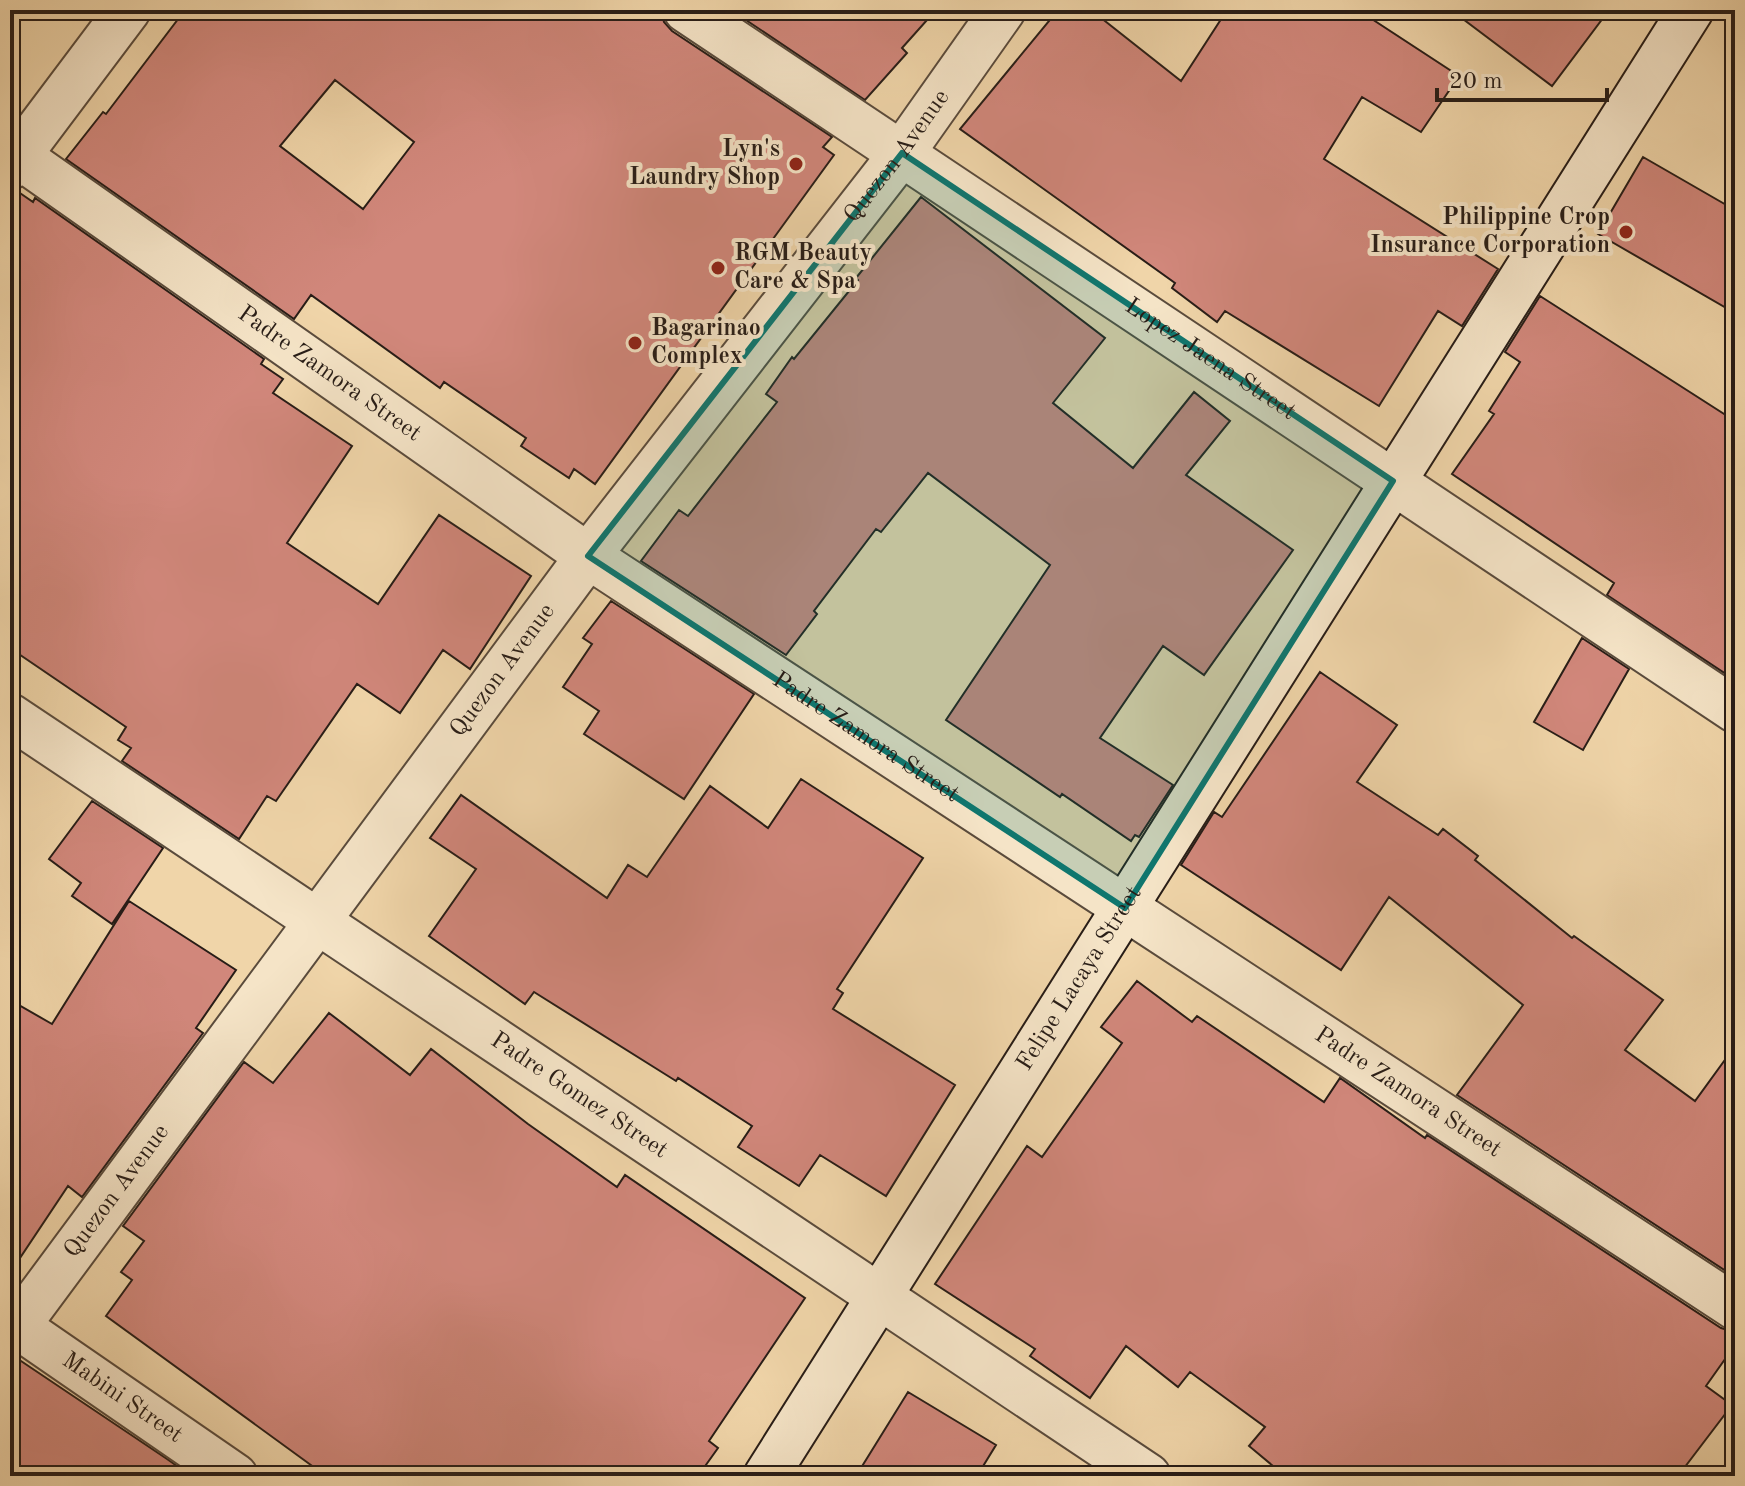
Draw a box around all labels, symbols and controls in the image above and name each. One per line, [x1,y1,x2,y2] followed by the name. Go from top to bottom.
[1437,52,1607,102] scale bar
[1449,70,1503,94] text: 20 m
[840,86,954,228] street label: Quezon Avenue
[629,138,780,190] place label: Lyn's Laundry Shop
[787,155,805,173] marker: Lyn's Laundry Shop
[1370,206,1610,258] place label: Philippine Crop Insurance Corporation
[1617,223,1635,241] marker: Philippine Crop Insurance Corporation
[734,242,872,294] place label: RGM Beauty Care & Spa
[709,259,727,277] marker: RGM Beauty Care & Spa
[1120,294,1300,425] street label: Lopez Jaena Street
[233,302,425,447] street label: Padre Zamora Street
[651,317,761,369] place label: Bagarinao Complex
[626,334,644,352] marker: Bagarinao Complex
[446,600,560,742] street label: Quezon Avenue
[768,668,963,807] street label: Padre Zamora Street
[1013,882,1147,1075] street label: Felipe Lacaya Street
[1310,1023,1505,1162] street label: Padre Zamora Street
[486,1028,672,1163] street label: Padre Gomez Street
[60,1120,174,1262] street label: Quezon Avenue
[57,1348,187,1448] street label: Mabini Street

